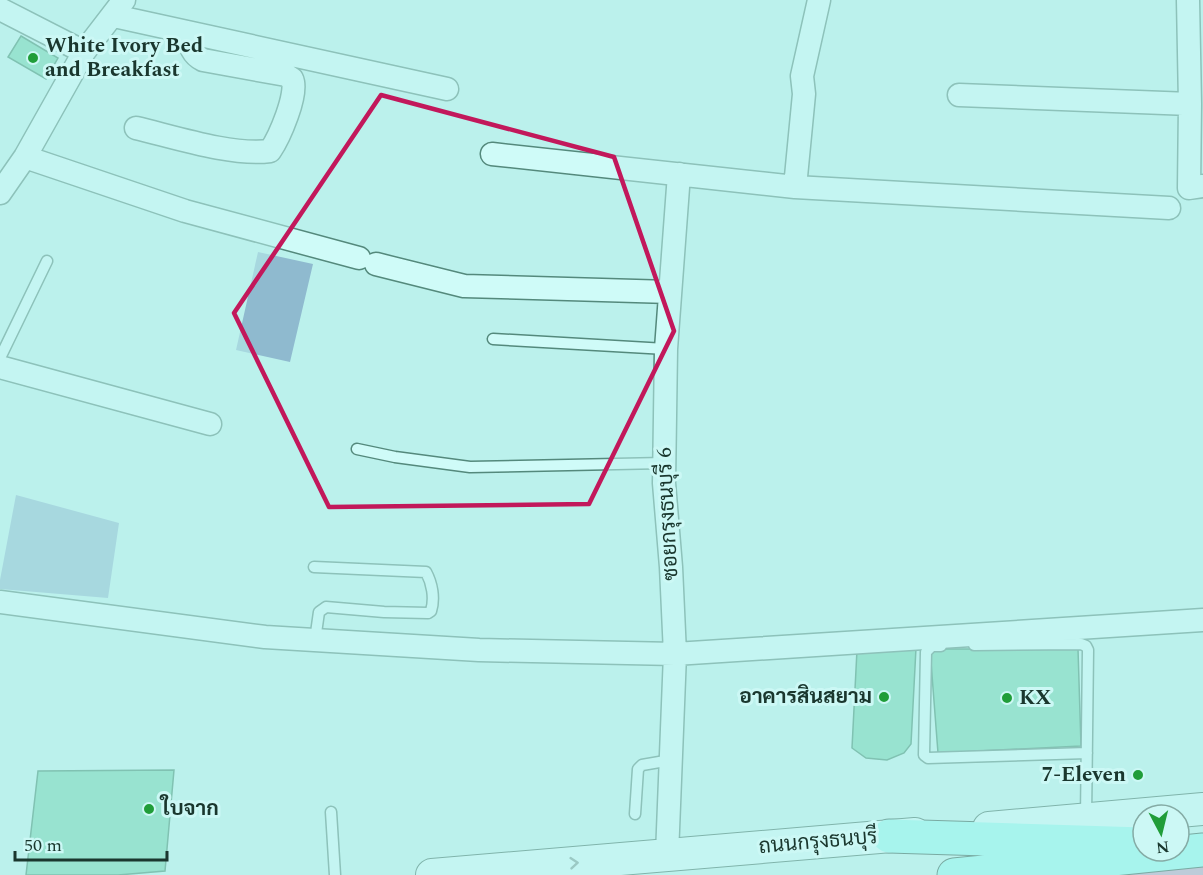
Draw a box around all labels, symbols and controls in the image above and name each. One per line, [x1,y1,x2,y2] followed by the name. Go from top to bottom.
[45,30,203,86] place label: White Ivory Bed and Breakfast
[26,51,40,65] marker: White Ivory Bed and Breakfast
[649,447,687,581] street label: ซอยกรุงธนบุรี 6
[739,681,872,713] place label: อาคารสินสยาม
[1019,682,1051,714] place label: KX
[877,690,891,704] marker: อาคารสินสยาม
[1000,691,1014,705] marker: KX
[1041,759,1126,791] place label: 7-Eleven
[1131,768,1145,782] marker: 7-Eleven
[159,793,219,825] place label: ใบจาก
[142,802,156,816] marker: ใบจาก
[1131,803,1191,863] north arrow
[757,821,879,863] street label: ถนนกรุงธนบุรี
[15,824,166,862] scale bar
[24,832,62,859] text: 50 m
[1155,834,1171,860] text: N
[570,857,579,870] one-way arrow

